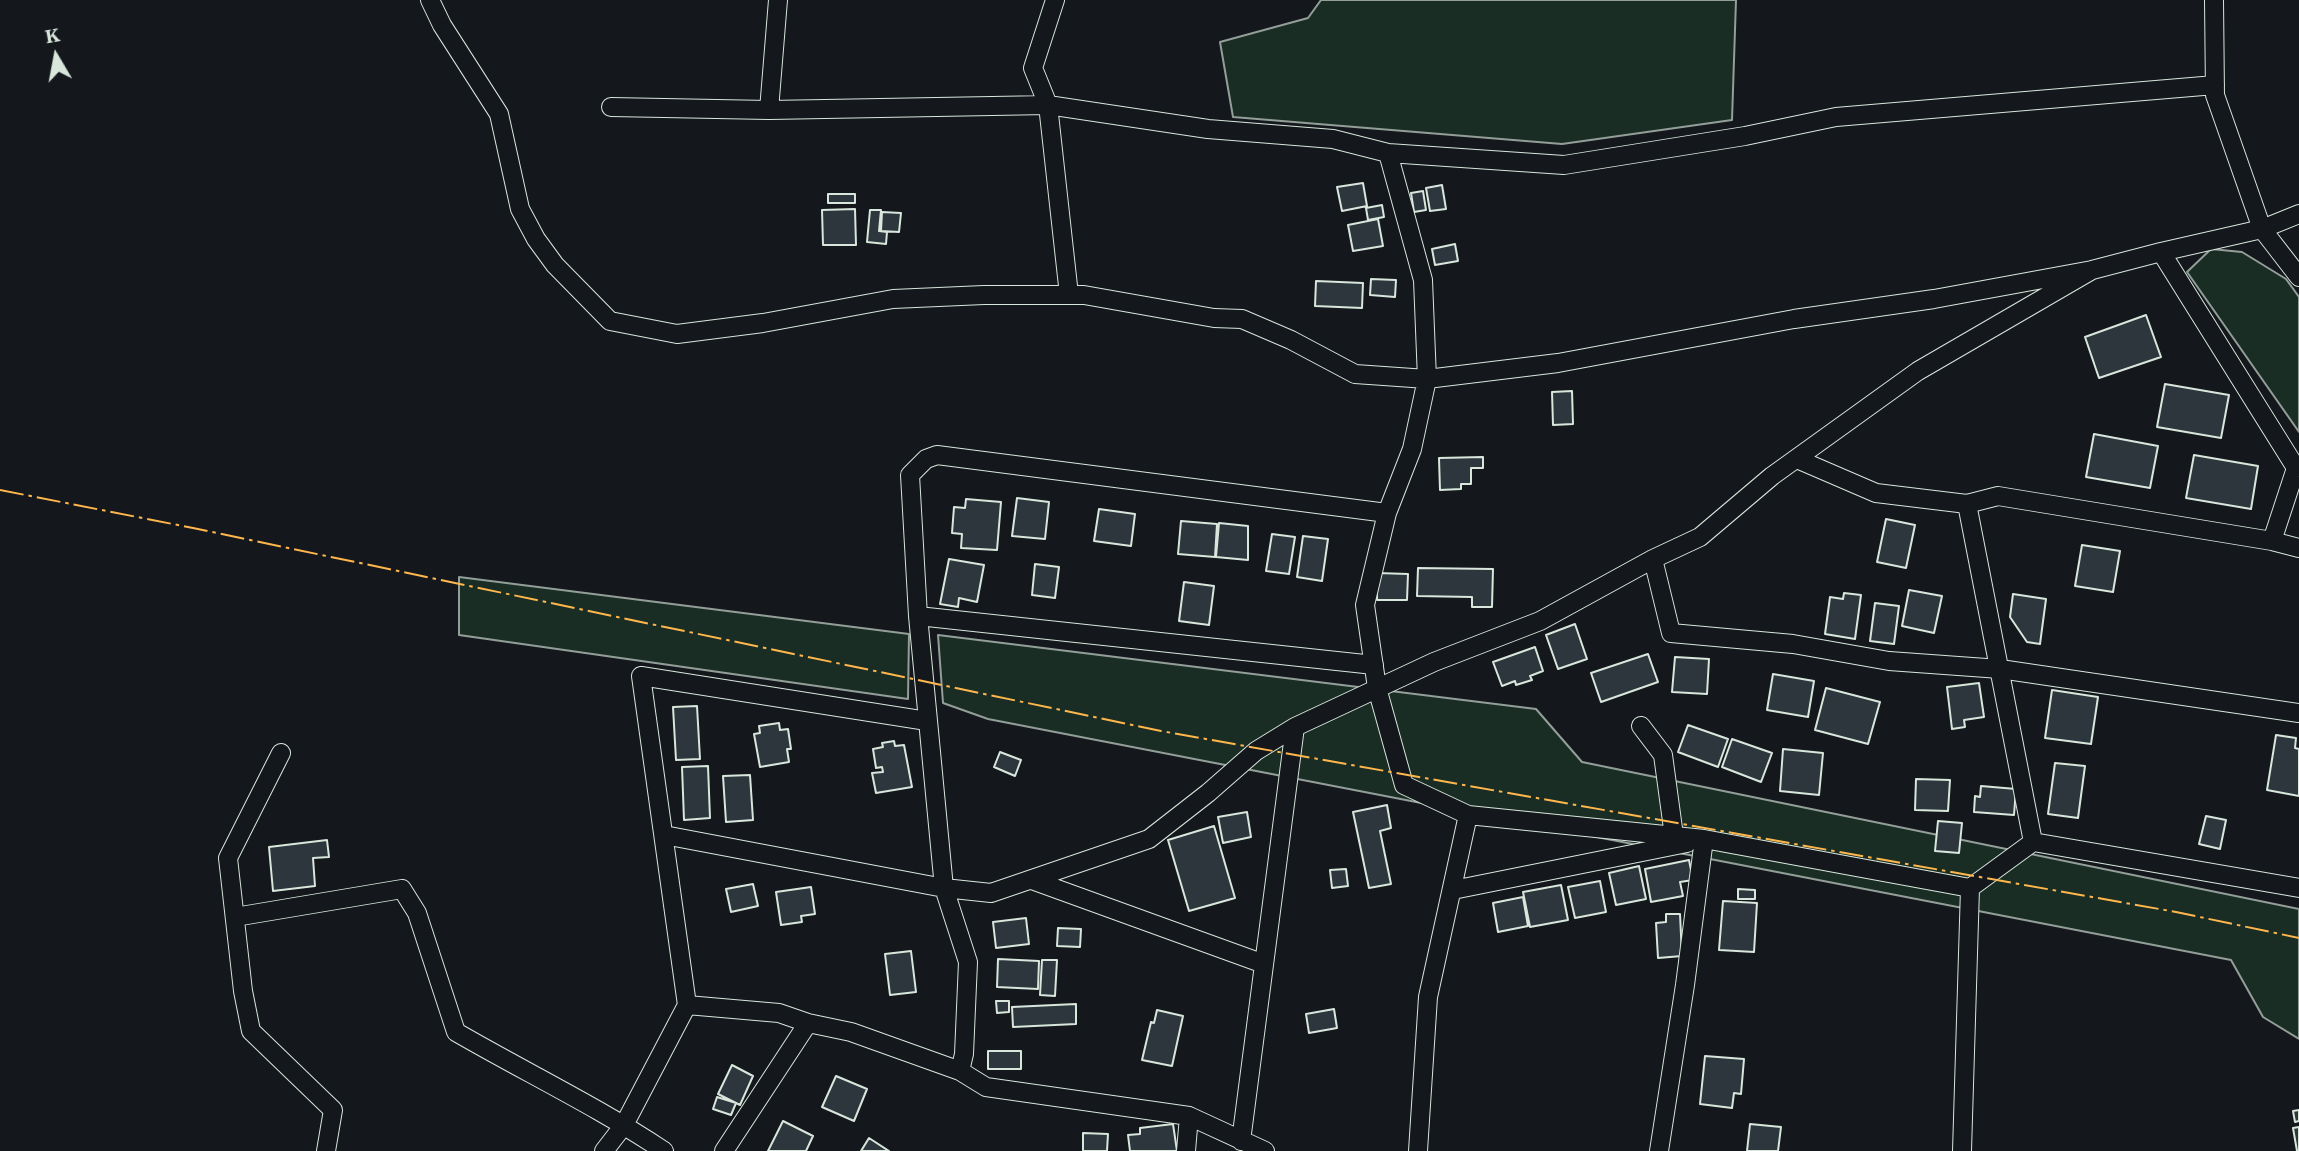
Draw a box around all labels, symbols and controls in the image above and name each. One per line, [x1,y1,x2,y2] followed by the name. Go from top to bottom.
[21,21,91,91] north arrow
[43,22,62,48] text: K

